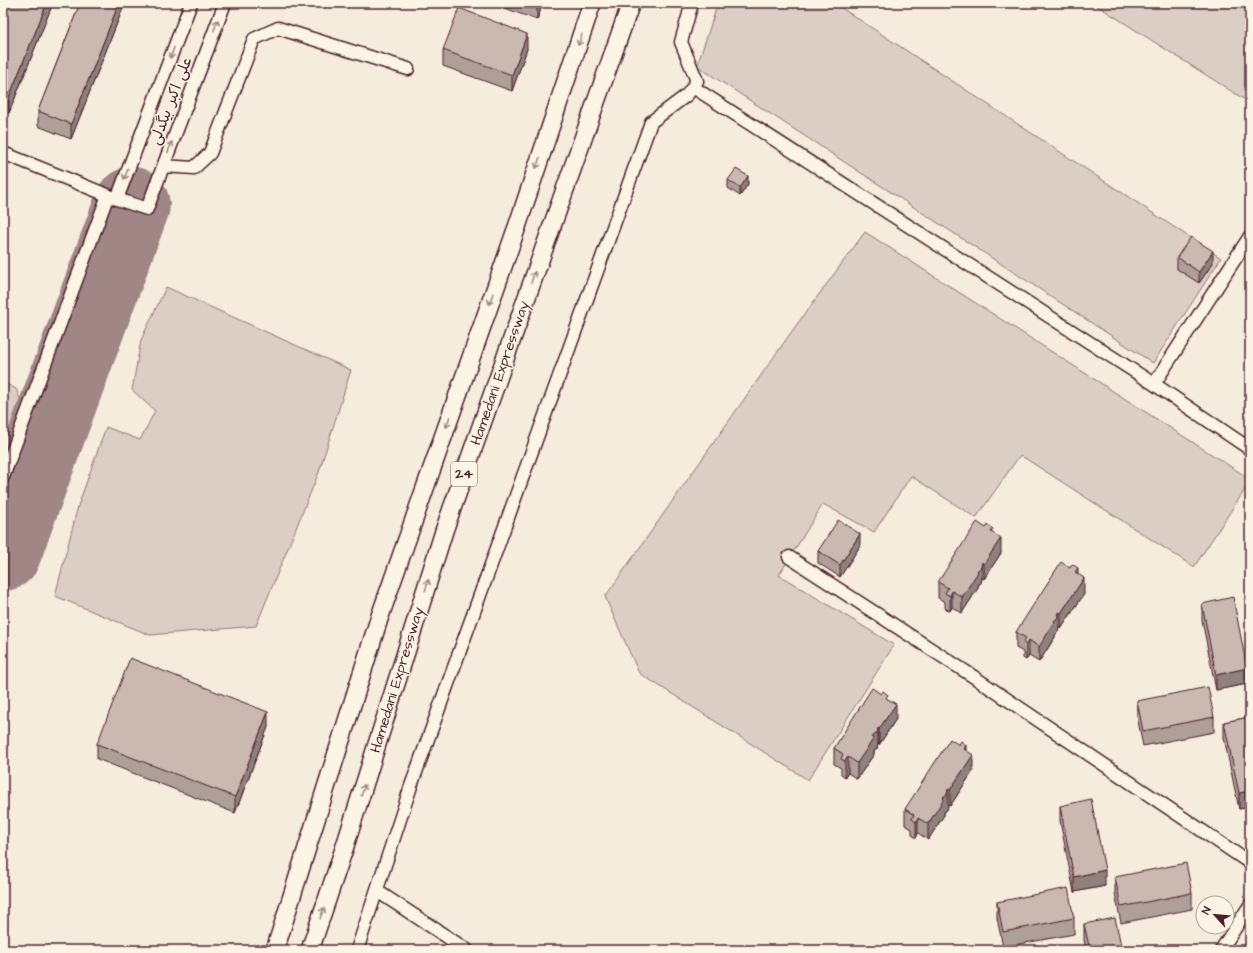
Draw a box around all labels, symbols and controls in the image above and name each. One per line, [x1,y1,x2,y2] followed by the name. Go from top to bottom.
[213,19,221,31] one-way arrow
[576,33,583,46] one-way arrow
[167,46,175,58] one-way arrow
[145,54,197,148] street label: علی اکبر بیگدلی
[167,141,175,153] one-way arrow
[534,157,542,169] one-way arrow
[122,168,130,180] one-way arrow
[530,272,538,284] one-way arrow
[487,293,495,305] one-way arrow
[465,298,536,448] street label: Hamedani Expressway
[444,416,452,428] one-way arrow
[451,462,477,486] road number: 24
[424,579,431,592] one-way arrow
[365,605,430,756] street label: Hamedani Expressway
[360,783,367,796] one-way arrow
[1195,895,1235,935] north arrow
[1198,904,1215,917] text: N
[319,907,326,920] one-way arrow

